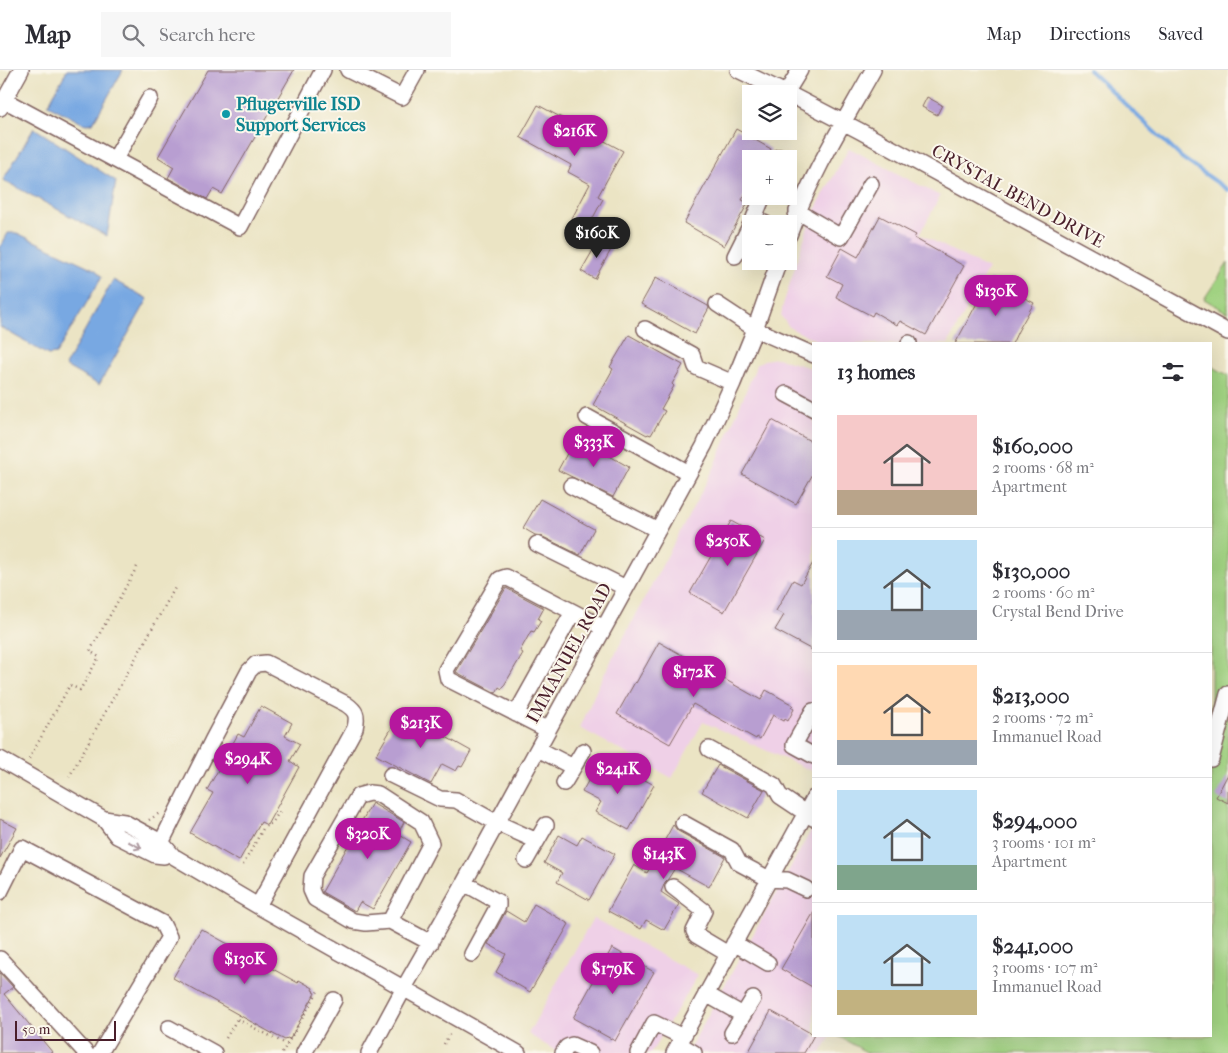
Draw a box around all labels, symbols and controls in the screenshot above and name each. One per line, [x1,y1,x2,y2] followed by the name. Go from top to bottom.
[101,12,451,57] search box
[25,21,71,49] text: Map
[119,21,147,49] icon: search
[159,24,255,46] text: Search here
[987,24,1021,45] text: Map
[1049,24,1130,45] text: Directions
[1158,24,1203,45] text: Saved
[742,85,797,270] map controls
[742,85,797,140] button: layers
[236,94,366,136] place label: Pflugerville ISD Support Services
[220,108,232,120] marker: Pflugerville ISD Support Services
[540,114,610,157] pin: $216K
[554,121,596,140] text: $216K
[928,140,1108,253] street label: CRYSTAL BEND DRIVE
[742,150,797,205] button: +
[742,215,797,270] button: −
[562,216,632,259] pin: $160K
[575,223,619,242] text: $160K
[961,274,1031,317] pin: $130K
[975,281,1017,300] text: $130K
[1159,358,1187,386] icon: filters
[837,360,915,384] text: 13 homes
[559,426,629,468] pin: $333K
[574,432,614,451] text: $333K
[992,434,1073,458] text: $160,000
[877,435,937,495] icon: home
[992,458,1094,477] text: 2 rooms · 68 m²
[992,477,1067,496] text: Apartment
[693,524,763,567] pin: $250K
[706,531,750,550] text: $250K
[992,559,1070,583] text: $130,000
[877,560,937,620] icon: home
[522,580,617,727] street label: IMMANUEL ROAD
[992,583,1095,602] text: 2 rooms · 60 m²
[992,602,1124,621] text: Crystal Bend Drive
[659,656,729,698] pin: $172K
[673,662,715,681] text: $172K
[992,684,1070,708] text: $213,000
[877,685,937,745] icon: home
[386,706,456,749] pin: $213K
[992,708,1093,727] text: 2 rooms · 72 m²
[401,713,441,732] text: $213K
[992,727,1102,746] text: Immanuel Road
[213,742,283,785] pin: $294K
[225,749,271,768] text: $294K
[583,752,653,795] pin: $241K
[596,759,640,778] text: $241K
[992,809,1077,833] text: $294,000
[877,810,937,870] icon: home
[333,818,403,860] pin: $320K
[346,824,390,843] text: $320K
[992,833,1095,852] text: 3 rooms · 101 m²
[629,838,699,880] pin: $143K
[127,840,142,850] one-way arrow
[643,844,685,863] text: $143K
[992,852,1067,871] text: Apartment
[992,934,1073,958] text: $241,000
[877,935,937,995] icon: home
[210,942,280,985] pin: $130K
[224,949,266,968] text: $130K
[578,952,648,995] pin: $179K
[992,958,1098,977] text: 3 rooms · 107 m²
[592,959,634,978] text: $179K
[992,977,1102,996] text: Immanuel Road
[15,1018,116,1041] scale bar
[22,1021,50,1038] text: 50 m

